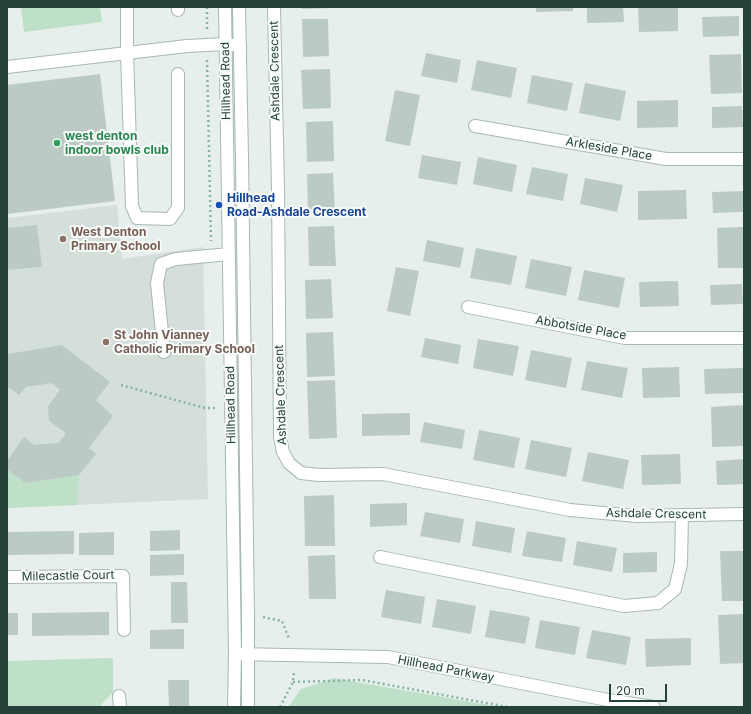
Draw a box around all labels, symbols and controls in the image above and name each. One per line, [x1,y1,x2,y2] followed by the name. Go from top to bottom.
[267,21,283,121] street label: Ashdale Crescent
[218,42,234,120] street label: Hillhead Road
[65,129,169,157] place label: west denton indoor bowls club
[565,134,653,164] street label: Arkleside Place
[52,138,62,148] marker: west denton indoor bowls club
[227,191,366,219] place label: Hillhead Road-Ashdale Crescent
[214,200,224,210] marker: Hillhead Road-Ashdale Crescent
[71,225,160,253] place label: West Denton Primary School
[58,234,68,244] marker: West Denton Primary School
[534,313,628,343] street label: Abbotside Place
[114,328,255,356] place label: St John Vianney Catholic Primary School
[101,337,111,347] marker: St John Vianney Catholic Primary School
[272,345,290,445] street label: Ashdale Crescent
[223,366,239,444] street label: Hillhead Road
[606,506,706,522] street label: Ashdale Crescent
[22,568,114,584] street label: Milecastle Court
[396,653,496,685] street label: Hillhead Parkway
[611,676,669,702] scale bar
[616,683,645,698] text: 20 m

